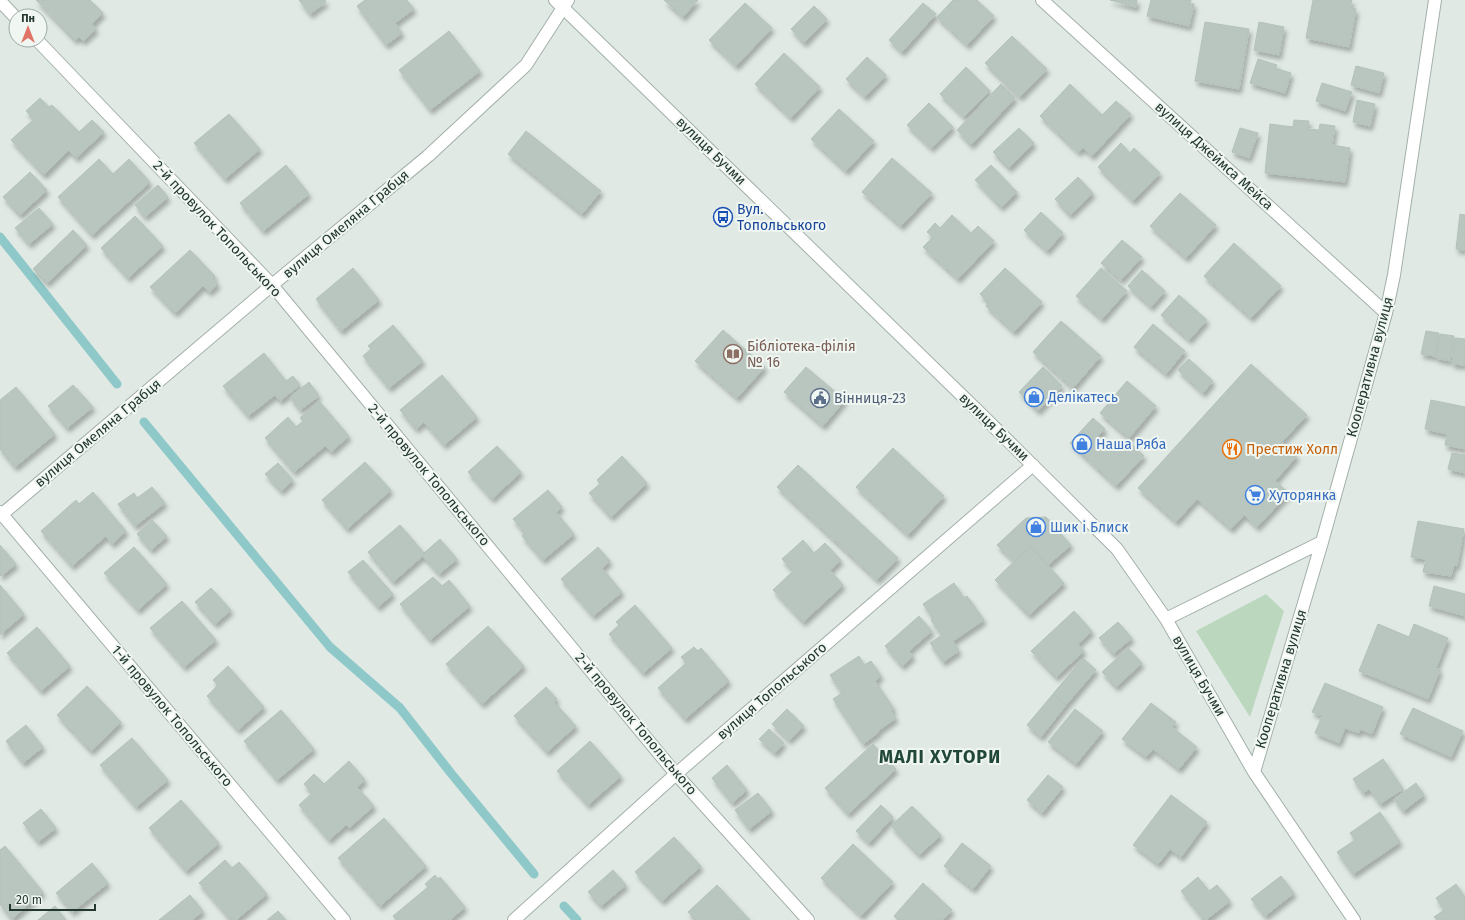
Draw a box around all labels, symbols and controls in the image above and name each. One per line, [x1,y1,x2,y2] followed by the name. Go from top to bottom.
[8,8,48,48] north arrow
[21,12,35,25] text: Пн
[1151,98,1277,214] street label: вулиця Джеймса Мейса
[672,113,750,189] street label: вулиця Бучми
[149,157,285,301] street label: 2-й провулок Топольського
[279,166,413,282] street label: вулиця Омеляна Грабця
[737,201,826,234] place label: Вул. Топольського
[712,206,734,228] bus stop icon: Вул. Топольського
[1343,295,1397,439] street label: Кооперативна вулиця
[747,338,856,371] place label: Бібліотека-філія № 16
[722,343,744,365] library icon: Бібліотека-філія № 16
[31,375,165,491] street label: вулиця Омеляна Грабця
[1023,386,1045,408] shop icon: Делікатесь
[809,387,831,409] public building icon: Вінниця-23
[955,389,1033,465] street label: вулиця Бучми
[1047,389,1118,406] place label: Делікатесь
[834,390,906,407] place label: Вінниця-23
[365,400,493,550] street label: 2-й провулок Топольського
[1071,433,1093,455] shop icon: Наша Ряба
[1096,436,1166,453] place label: Наша Ряба
[1221,438,1243,460] restaurant icon: Престиж Холл
[1246,441,1338,458] place label: Престиж Холл
[1244,484,1266,506] supermarket icon: Хуторянка
[1269,487,1336,504] place label: Хуторянка
[1025,516,1047,538] shop icon: Шик і Блиск
[1050,519,1129,536] place label: Шик і Блиск
[1252,607,1310,751] street label: Кооперативна вулиця
[1169,632,1229,720] street label: вулиця Бучми
[714,639,830,743] street label: вулиця Топольського
[108,642,236,790] street label: 1-й провулок Топольського
[572,649,700,799] street label: 2-й провулок Топольського
[879,746,1001,768] district label: МАЛІ ХУТОРИ
[10,886,95,912] scale bar
[16,893,42,907] text: 20 m

